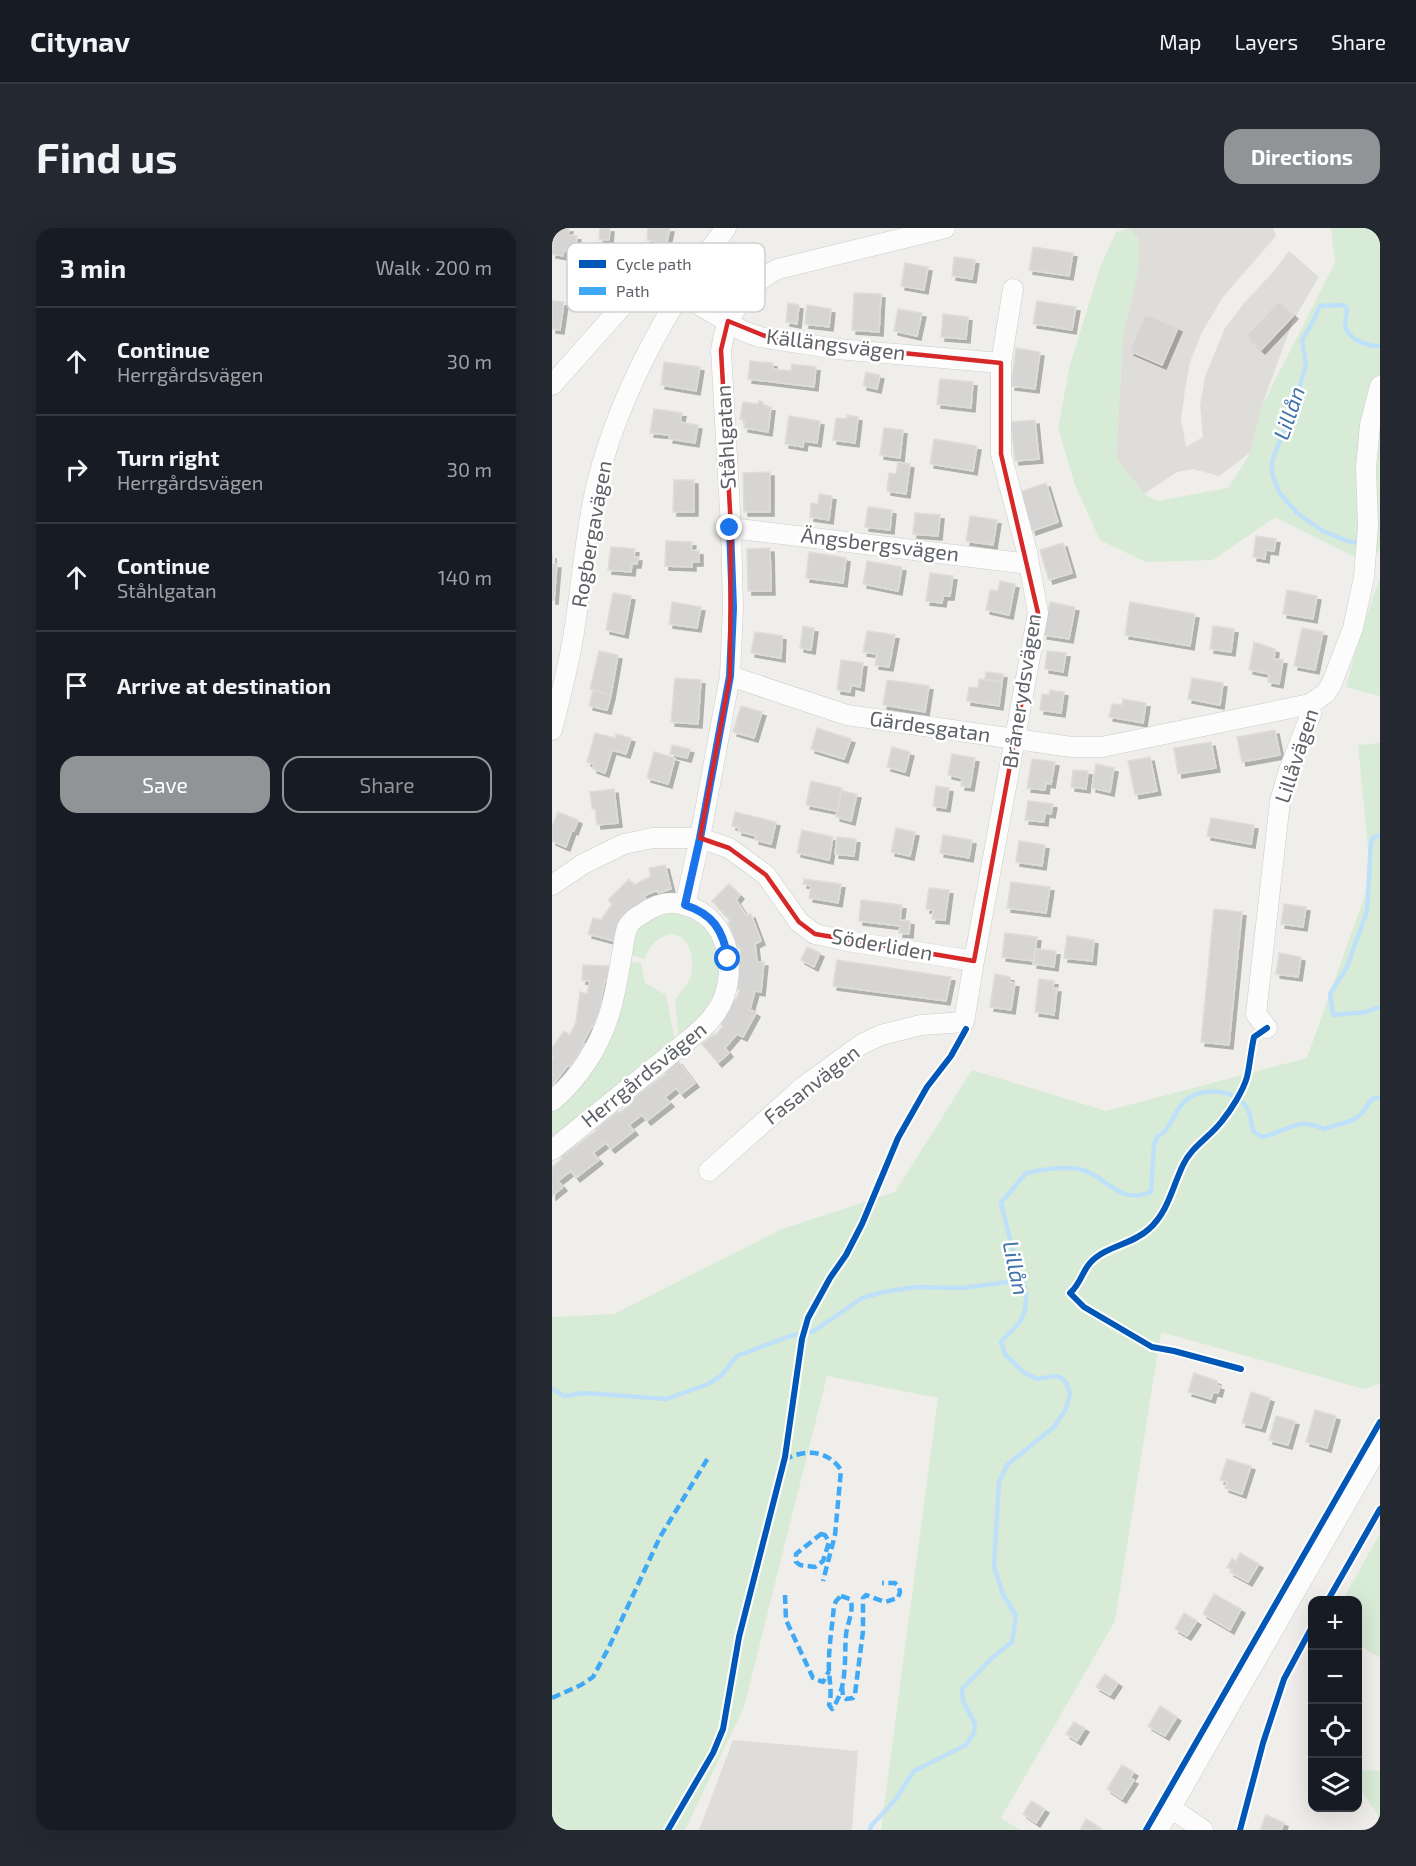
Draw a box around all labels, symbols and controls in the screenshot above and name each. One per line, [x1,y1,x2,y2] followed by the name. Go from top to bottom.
[30,24,130,58] text: Citynav
[1159,29,1201,54] text: Map
[1234,29,1298,54] text: Layers
[1331,29,1386,54] text: Share
[1224,129,1380,184] button: Directions
[36,131,178,181] text: Find us
[567,243,765,312] legend
[60,252,126,283] text: 3 min
[616,254,692,273] text: Cycle path
[375,255,492,279] text: Walk · 200 m
[616,281,650,300] text: Path
[765,323,907,364] street label: Källängsvägen
[117,336,210,362] text: Continue
[60,345,93,378] icon: ahead
[447,349,492,373] text: 30 m
[117,362,263,386] text: Herrgårdsvägen
[1267,383,1309,443] water label: Lillån
[709,384,740,490] street label: Ståhlgatan
[117,444,219,470] text: Turn right
[60,453,93,486] icon: right
[447,457,492,481] text: 30 m
[565,458,616,609] street label: Rogbergavägen
[117,470,263,494] text: Herrgårdsvägen
[716,514,742,540] route end
[800,521,961,566] street label: Ängsbergsvägen
[117,552,210,578] text: Continue
[60,561,93,594] icon: ahead
[438,565,492,589] text: 140 m
[117,578,217,602] text: Ståhlgatan
[996,612,1045,770] street label: Brånerydsvägen
[60,669,93,702] icon: arrive
[117,672,331,698] text: Arrive at destination
[868,705,992,746] street label: Gärdesgatan
[1269,705,1323,806] street label: Lillåvägen
[60,756,270,813] button: Save
[282,756,492,813] button: Share
[830,922,935,965] street label: Söderliden
[714,945,740,971] route start
[575,1016,711,1132] street label: Herrgårdsvägen
[758,1039,864,1129] street label: Fasanvägen
[999,1238,1035,1297] water label: Lillån
[1308,1596,1362,1812] map controls
[1308,1596,1362,1650] button: +
[1308,1650,1362,1704] button: −
[1308,1704,1362,1758] button: locate
[1308,1758,1362,1812] button: layers

